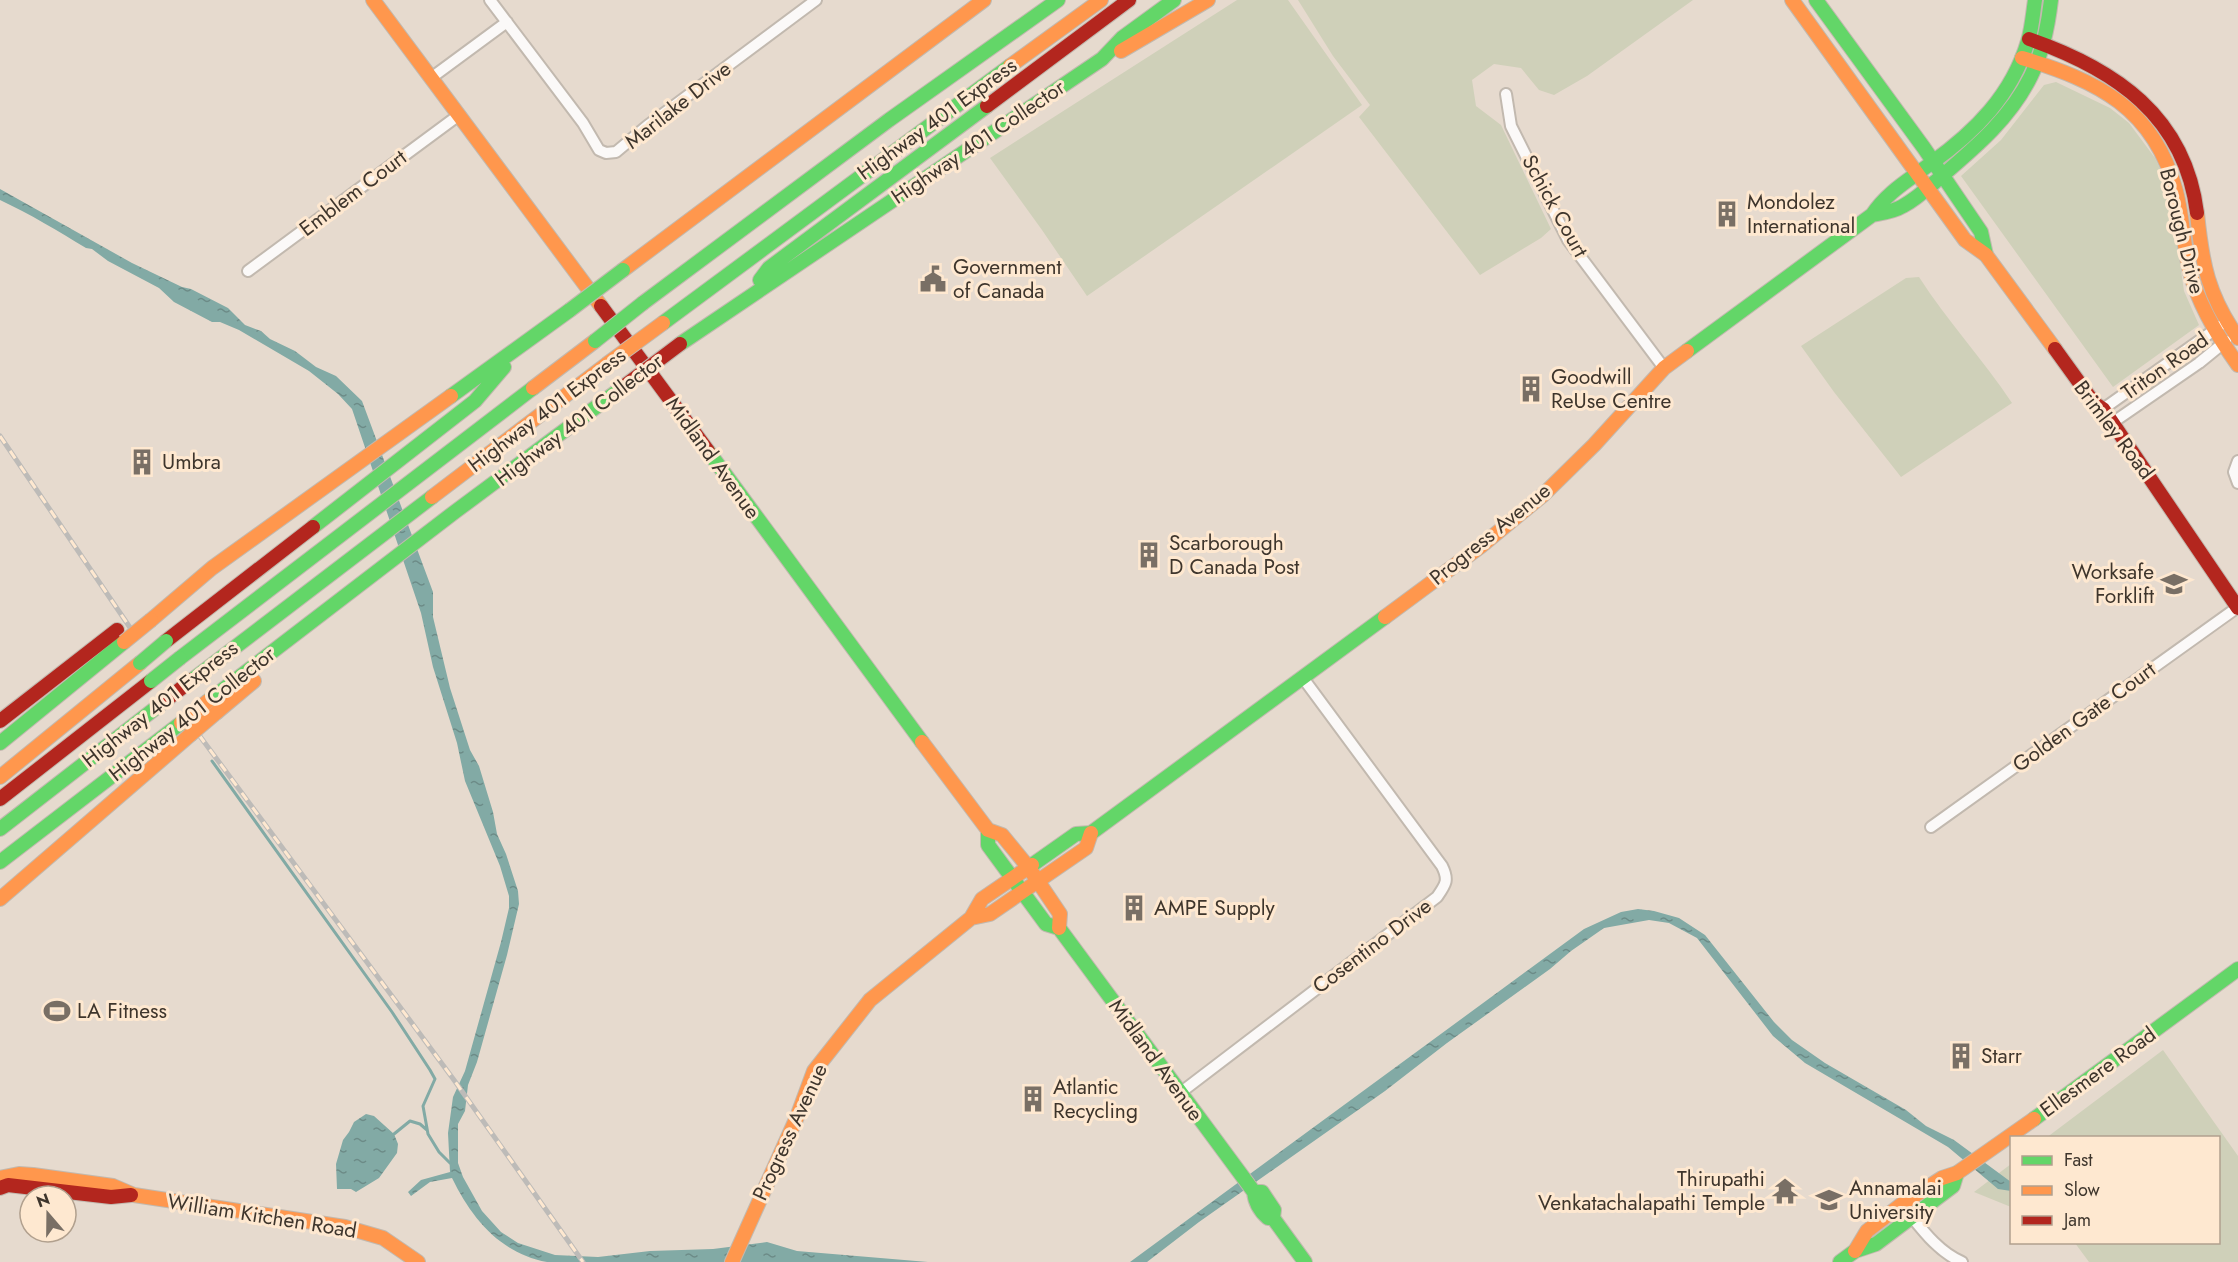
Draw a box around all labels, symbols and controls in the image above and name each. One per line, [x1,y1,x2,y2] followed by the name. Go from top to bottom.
[851,51,1023,187] street label: Highway 401 Express
[619,54,738,156] street label: Marilake Drive
[885,72,1072,211] street label: Highway 401 Collector
[293,143,413,243] street label: Emblem Court
[1515,149,1595,263] street label: Schick Court
[2152,165,2212,297] street label: Borough Drive
[1747,187,1855,241] place label: Mondolez International
[1712,199,1742,229] building icon: Mondolez International
[953,252,1062,306] place label: Government of Canada
[918,264,948,294] public building icon: Government of Canada
[2115,325,2215,407] street label: Triton Road
[462,341,632,479] street label: Highway 401 Express
[489,346,670,493] street label: Highway 401 Collector
[1551,362,1671,416] place label: Goodwill ReUse Centre
[1516,374,1546,404] building icon: Goodwill ReUse Centre
[2067,374,2161,486] street label: Brimley Road
[659,391,768,525] street label: Midland Avenue
[127,447,157,477] building icon: Umbra
[162,447,221,477] place label: Umbra
[1423,476,1557,592] street label: Progress Avenue
[1169,528,1299,582] place label: Scarborough D Canada Post
[1134,540,1164,570] building icon: Scarborough D Canada Post
[2072,557,2154,611] place label: Worksafe Forklift
[2159,569,2189,599] school or university icon: Worksafe Forklift
[76,633,244,775] street label: Highway 401 Express
[102,639,282,789] street label: Highway 401 Collector
[2006,655,2162,779] street label: Golden Gate Court
[1306,891,1438,1001] street label: Cosentino Drive
[1119,893,1149,923] building icon: AMPE Supply
[1154,893,1276,923] place label: AMPE Supply
[1102,993,1211,1127] street label: Midland Avenue
[42,996,72,1026] sports icon: LA Fitness
[77,996,167,1026] place label: LA Fitness
[2034,1020,2162,1124] street label: Ellesmere Road
[1946,1041,1976,1071] building icon: Starr
[1981,1041,2023,1071] place label: Starr
[745,1059,835,1205] street label: Progress Avenue
[1053,1072,1138,1126] place label: Atlantic Recycling
[1018,1084,1048,1114] building icon: Atlantic Recycling
[2010,1136,2220,1244] legend
[2064,1147,2093,1173] text: Fast
[1538,1164,1765,1218] place label: Thirupathi Venkatachalapathi Temple
[1849,1173,1942,1227] place label: Annamalai University
[1770,1176,1800,1206] temple icon: Thirupathi Venkatachalapathi Temple
[2064,1177,2101,1203] text: Slow
[18,1184,78,1244] north arrow
[1814,1185,1844,1215] school or university icon: Annamalai University
[165,1186,359,1246] street label: William Kitchen Road
[33,1187,53,1213] text: N
[2062,1207,2091,1233] text: Jam

